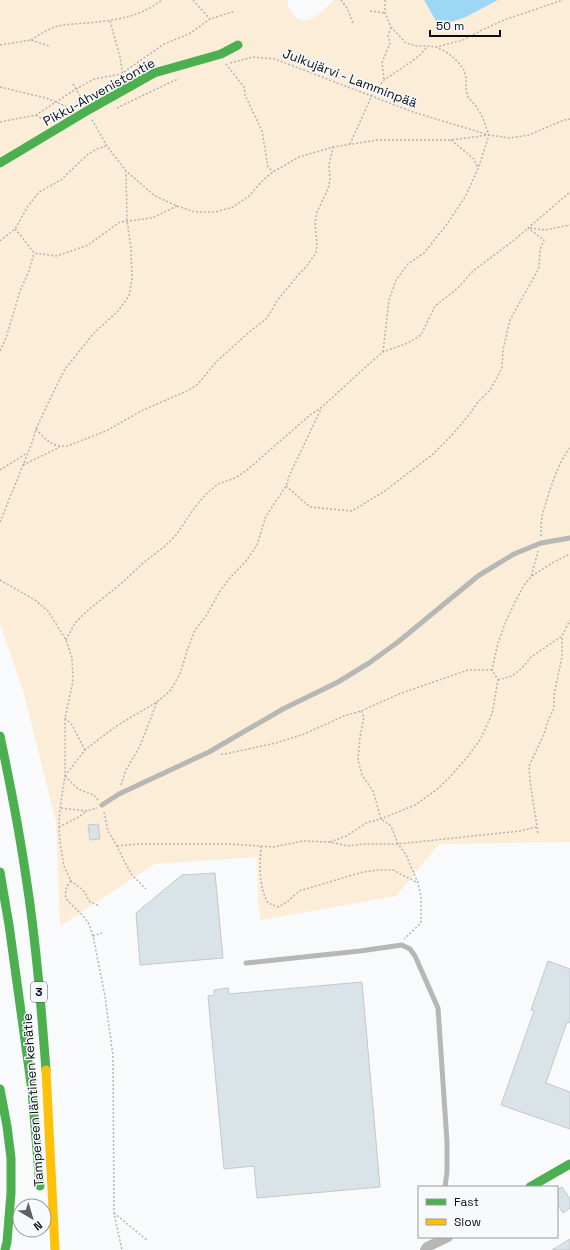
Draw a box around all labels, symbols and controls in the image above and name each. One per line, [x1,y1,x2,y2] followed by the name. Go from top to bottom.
[430,12,500,38] scale bar
[436,18,464,34] text: 50 m
[280,45,420,112] street label: Julkujärvi - Lamminpää
[40,54,158,130] street label: Pikku-Ahvenistontie
[31,982,47,1002] road number: 3
[18,1013,48,1187] street label: Tampereen läntinen kehätie
[418,1186,558,1238] legend
[454,1194,479,1210] text: Fast
[12,1198,52,1238] north arrow
[454,1214,481,1230] text: Slow
[31,1218,45,1234] text: N

